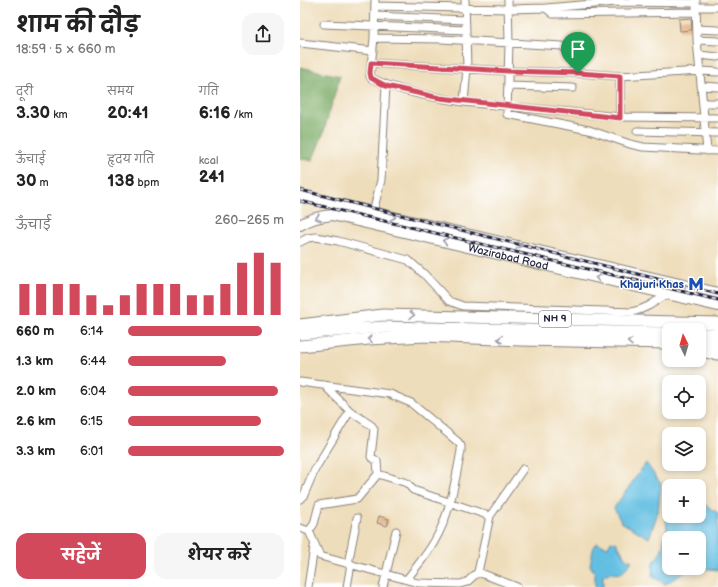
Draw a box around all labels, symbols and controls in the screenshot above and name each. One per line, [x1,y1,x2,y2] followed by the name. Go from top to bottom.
[16,12,139,39] text: शाम की दौड़
[242,13,284,55] button: share
[561,32,595,73] pin
[567,38,589,60] icon: arrive
[16,41,116,57] text: 18:59 · 5 × 660 m
[16,85,33,98] text: दूरी
[107,85,134,98] text: समय
[199,85,219,98] text: गति
[16,103,50,123] text: 3.30
[107,103,149,123] text: 20:41
[199,103,231,123] text: 6:16
[50,108,68,121] text: km
[231,108,253,121] text: /km
[16,153,46,166] text: ऊँचाई
[107,153,154,166] text: हृदय गति
[199,154,218,167] text: kcal
[199,167,225,187] text: 241
[16,171,37,191] text: 30
[107,171,135,191] text: 138
[37,176,49,189] text: m
[135,176,159,189] text: bpm
[215,212,284,228] text: 260–265 m
[389,212,396,220] one-way arrow
[315,213,322,222] one-way arrow
[16,217,51,233] text: ऊँचाई
[441,238,448,246] one-way arrow
[467,241,550,272] street label: Wazirabad Road
[516,242,522,250] one-way arrow
[595,274,602,282] one-way arrow
[687,275,705,293] metro station icon: Khajuri Khas
[620,278,685,291] place label: Khajuri Khas
[409,311,415,320] one-way arrow
[539,311,571,327] road number: NH 9
[16,323,54,339] text: 660 m
[80,323,104,339] text: 6:14
[662,323,706,367] north arrow
[662,323,706,575] map controls
[367,334,373,343] one-way arrow
[497,335,503,343] one-way arrow
[627,338,633,346] one-way arrow
[16,353,53,369] text: 1.3 km
[80,353,106,369] text: 6:44
[662,375,706,419] button: locate
[16,383,56,399] text: 2.0 km
[80,383,106,399] text: 6:04
[16,413,56,429] text: 2.6 km
[80,413,103,429] text: 6:15
[662,427,706,471] button: layers
[16,443,55,459] text: 3.3 km
[80,443,103,459] text: 6:01
[662,479,706,523] button: +
[662,531,706,575] button: −
[16,533,146,579] button: सहेजें
[154,533,284,579] button: शेयर करें

